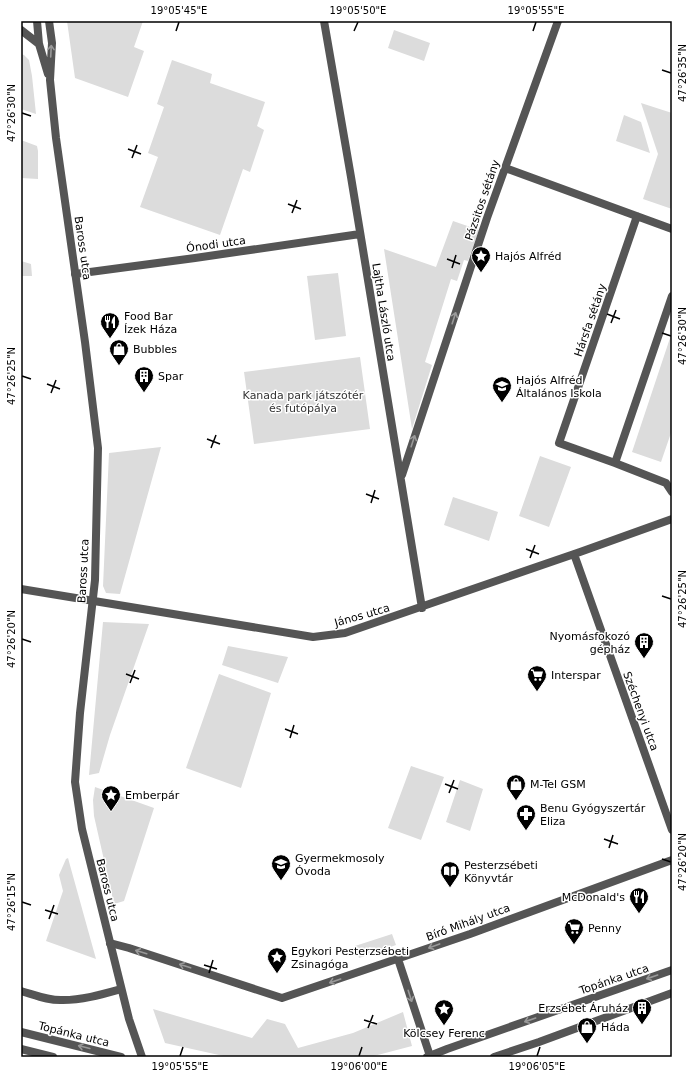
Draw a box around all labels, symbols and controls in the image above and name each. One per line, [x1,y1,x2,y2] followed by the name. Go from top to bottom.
[151,5,207,16] text: 19°05'45"E
[330,5,386,16] text: 19°05'50"E
[508,5,564,16] text: 19°05'55"E
[677,44,688,102] text: 47°26'35"N
[48,45,55,58] one-way arrow
[6,84,17,142] text: 47°26'30"N
[463,158,503,242] street label: Pázsitos sétány
[72,215,93,281] street label: Baross utca
[185,234,247,255] street label: Ónodi utca
[470,245,492,273] place icon: Hajós Alfréd
[495,250,562,263] place label: Hajós Alfréd
[369,262,398,362] street label: Lajtha László utca
[572,281,609,358] street label: Hársfa sétány
[677,307,688,365] text: 47°26'30"N
[124,310,177,336] place label: Food Bar Ízek Háza
[99,311,121,339] restaurant icon: Food Bar Ízek Háza
[451,311,458,324] one-way arrow
[108,338,130,366] shop icon: Bubbles
[133,343,177,356] place label: Bubbles
[6,347,17,405] text: 47°26'25"N
[133,365,155,393] building icon: Spar
[158,370,184,383] place label: Spar
[516,374,602,400] place label: Hajós Alfréd Általános Iskola
[491,375,513,403] school or university icon: Hajós Alfréd Általános Iskola
[243,389,364,415] park label: Kanada park játszótér és futópálya
[410,435,417,448] one-way arrow
[75,539,92,603] street label: Baross utca
[677,570,688,628] text: 47°26'25"N
[332,601,391,630] street label: János utca
[6,610,17,668] text: 47°26'20"N
[550,630,630,656] place label: Nyomásfokozó gépház
[633,631,655,659] building icon: Nyomásfokozó gépház
[526,664,548,692] supermarket icon: Interspar
[551,669,601,682] place label: Interspar
[620,670,661,753] street label: Széchenyi utca
[505,773,527,801] shop icon: M-Tel GSM
[530,778,586,791] place label: M-Tel GSM
[100,784,122,812] place icon: Emberpár
[125,789,180,802] place label: Emberpár
[540,802,646,828] place label: Benu Gyógyszertár Eliza
[515,803,537,831] pharmacy icon: Benu Gyógyszertár Eliza
[677,833,688,891] text: 47°26'20"N
[295,852,385,878] place label: Gyermekmosoly Óvoda
[270,853,292,881] school or university icon: Gyermekmosoly Óvoda
[93,857,122,923] street label: Baross utca
[464,859,538,885] place label: Pesterzsébeti Könyvtár
[439,860,461,888] library icon: Pesterzsébeti Könyvtár
[6,873,17,931] text: 47°26'15"N
[628,886,650,914] restaurant icon: McDonald's
[562,891,625,904] place label: McDonald's
[424,901,512,944] street label: Bíró Mihály utca
[563,917,585,945] supermarket icon: Penny
[588,922,622,935] place label: Penny
[428,943,440,951] one-way arrow
[291,945,409,971] place label: Egykori Pesterzsébeti Zsinagóga
[266,946,288,974] place icon: Egykori Pesterzsébeti Zsinagóga
[135,948,147,956] one-way arrow
[577,961,651,998] street label: Topánka utca
[179,962,191,970] one-way arrow
[646,974,659,981] one-way arrow
[329,977,341,985] one-way arrow
[407,990,415,1002] one-way arrow
[631,997,653,1025] building icon: Erzsébet Áruház
[433,998,455,1026] place icon: Kölcsey Ferenc
[538,1002,628,1015] place label: Erzsébet Áruház
[524,1016,536,1024] one-way arrow
[576,1016,598,1044] shop icon: Háda
[36,1019,111,1050] street label: Topánka utca
[601,1021,630,1034] place label: Háda
[403,1027,485,1040] place label: Kölcsey Ferenc
[77,1043,90,1051] one-way arrow
[152,1061,208,1072] text: 19°05'55"E
[331,1061,387,1072] text: 19°06'00"E
[509,1061,565,1072] text: 19°06'05"E

